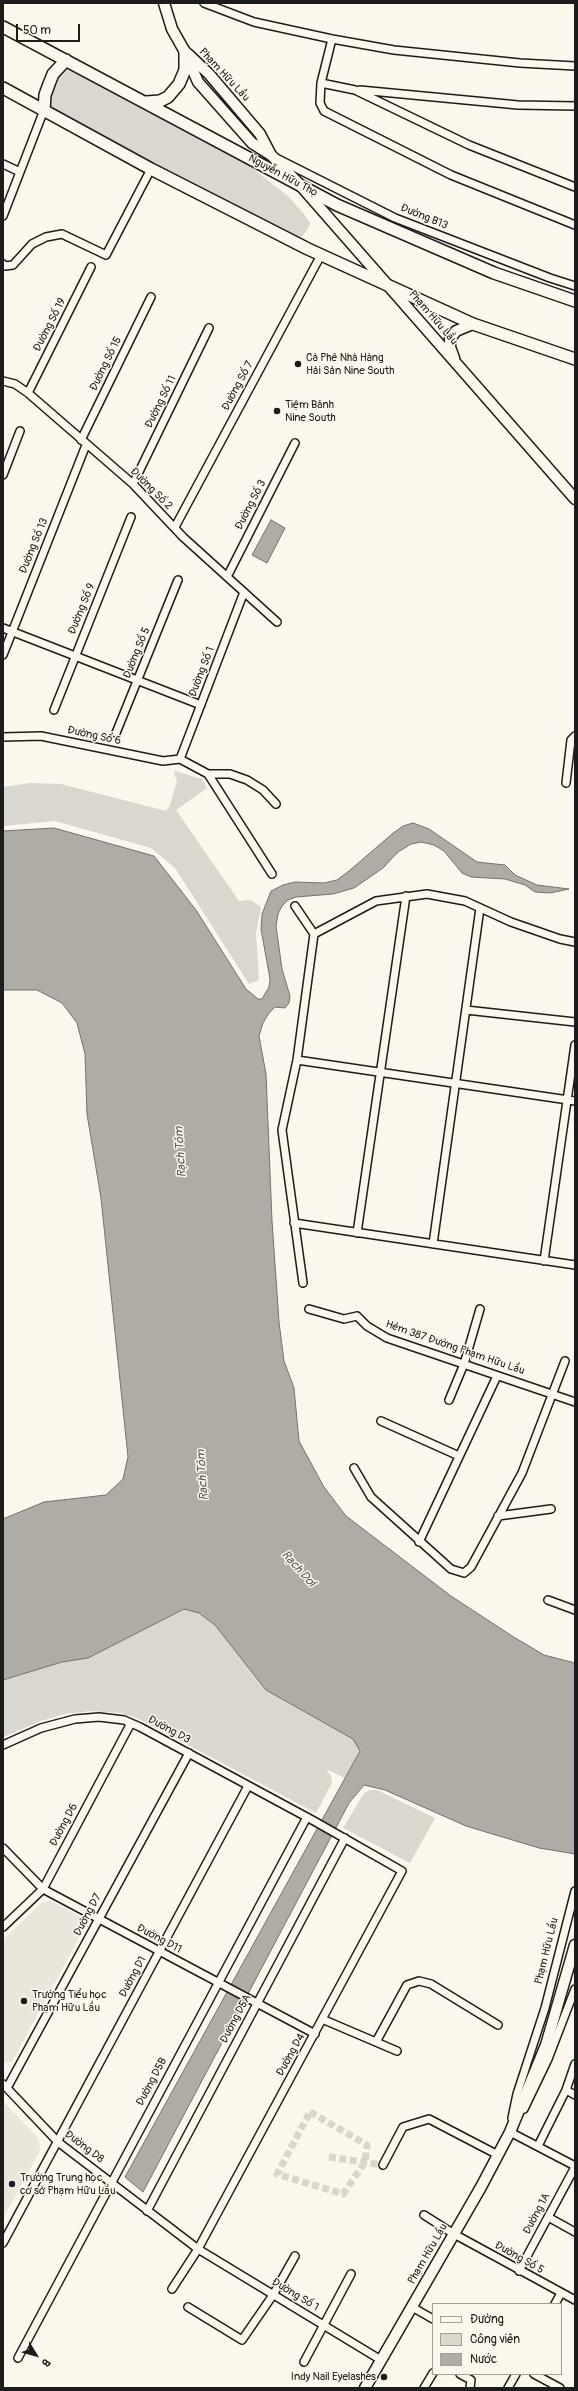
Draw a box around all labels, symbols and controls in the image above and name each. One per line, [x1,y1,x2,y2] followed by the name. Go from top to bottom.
[18,16,82,42] scale bar
[23,23,51,38] text: 50 m
[196,46,252,104] street label: Phạm Hữu Lầu
[246,152,320,200] street label: Nguyễn Hữu Thọ
[398,201,450,233] street label: Đường B13
[406,288,460,348] street label: Phạm Hữu Lầu
[31,296,69,354] street label: Đường Số 19
[87,335,125,393] street label: Đường Số 15
[306,351,394,377] place label: Cà Phê Nhà Hàng Hải Sản Nine South
[219,359,257,413] street label: Đường Số 7
[293,359,303,369] marker: Cà Phê Nhà Hàng Hải Sản Nine South
[143,374,179,430] street label: Đường Số 11
[285,398,336,424] place label: Tiệm Bánh Nine South
[272,406,282,416] marker: Tiệm Bánh Nine South
[127,465,175,513] street label: Đường Số 2
[233,478,269,532] street label: Đường Số 3
[17,516,51,576] street label: Đường Số 13
[66,582,98,636] street label: Đường Số 9
[121,625,153,681] street label: Đường Số 5
[186,645,218,699] street label: Đường Số 1
[66,724,122,748] street label: Đường Số 6
[172,1126,190,1178] water label: Rạch Tôm
[384,1318,526,1378] street label: Hẻm 387 Đường Phạm Hữu Lầu
[194,1449,212,1501] water label: Rạch Tôm
[278,1548,318,1590] water label: Rạch Dơi
[145,1713,193,1747] street label: Đường D3
[47,1801,81,1849] street label: Đường D6
[71,1892,105,1938] street label: Đường D7
[532,1916,562,1986] street label: Phạm Hữu Lầu
[134,1922,184,1956] street label: Đường D11
[117,1954,149,2000] street label: Đường D1
[32,1988,107,2014] place label: Trường Tiểu học Phạm Hữu Lầu
[218,1992,254,2046] street label: Đường D5A
[19,1996,29,2006] marker: Trường Tiểu học Phạm Hữu Lầu
[274,2031,308,2079] street label: Đường D4
[134,2056,170,2108] street label: Đường D5B
[62,2128,106,2166] street label: Đường D8
[20,2171,116,2197] place label: Trường Trung học cơ sở Phạm Hữu Lầu
[7,2179,17,2189] marker: Trường Trung học cơ sở Phạm Hữu Lầu
[521,2191,553,2237] street label: Đường 1A
[405,2221,451,2287] street label: Phạm Hữu Lầu
[492,2239,546,2277] street label: Đường Số 5
[269,2276,321,2314] street label: Đường Số 1
[432,2303,562,2375] legend
[470,2312,504,2327] text: Đường
[470,2332,520,2347] text: Công viên
[16,2335,56,2375] north arrow
[470,2352,497,2367] text: Nước
[39,2356,53,2369] text: B
[291,2370,376,2384] place label: Indy Nail Eyelashes
[379,2372,389,2382] marker: Indy Nail Eyelashes

